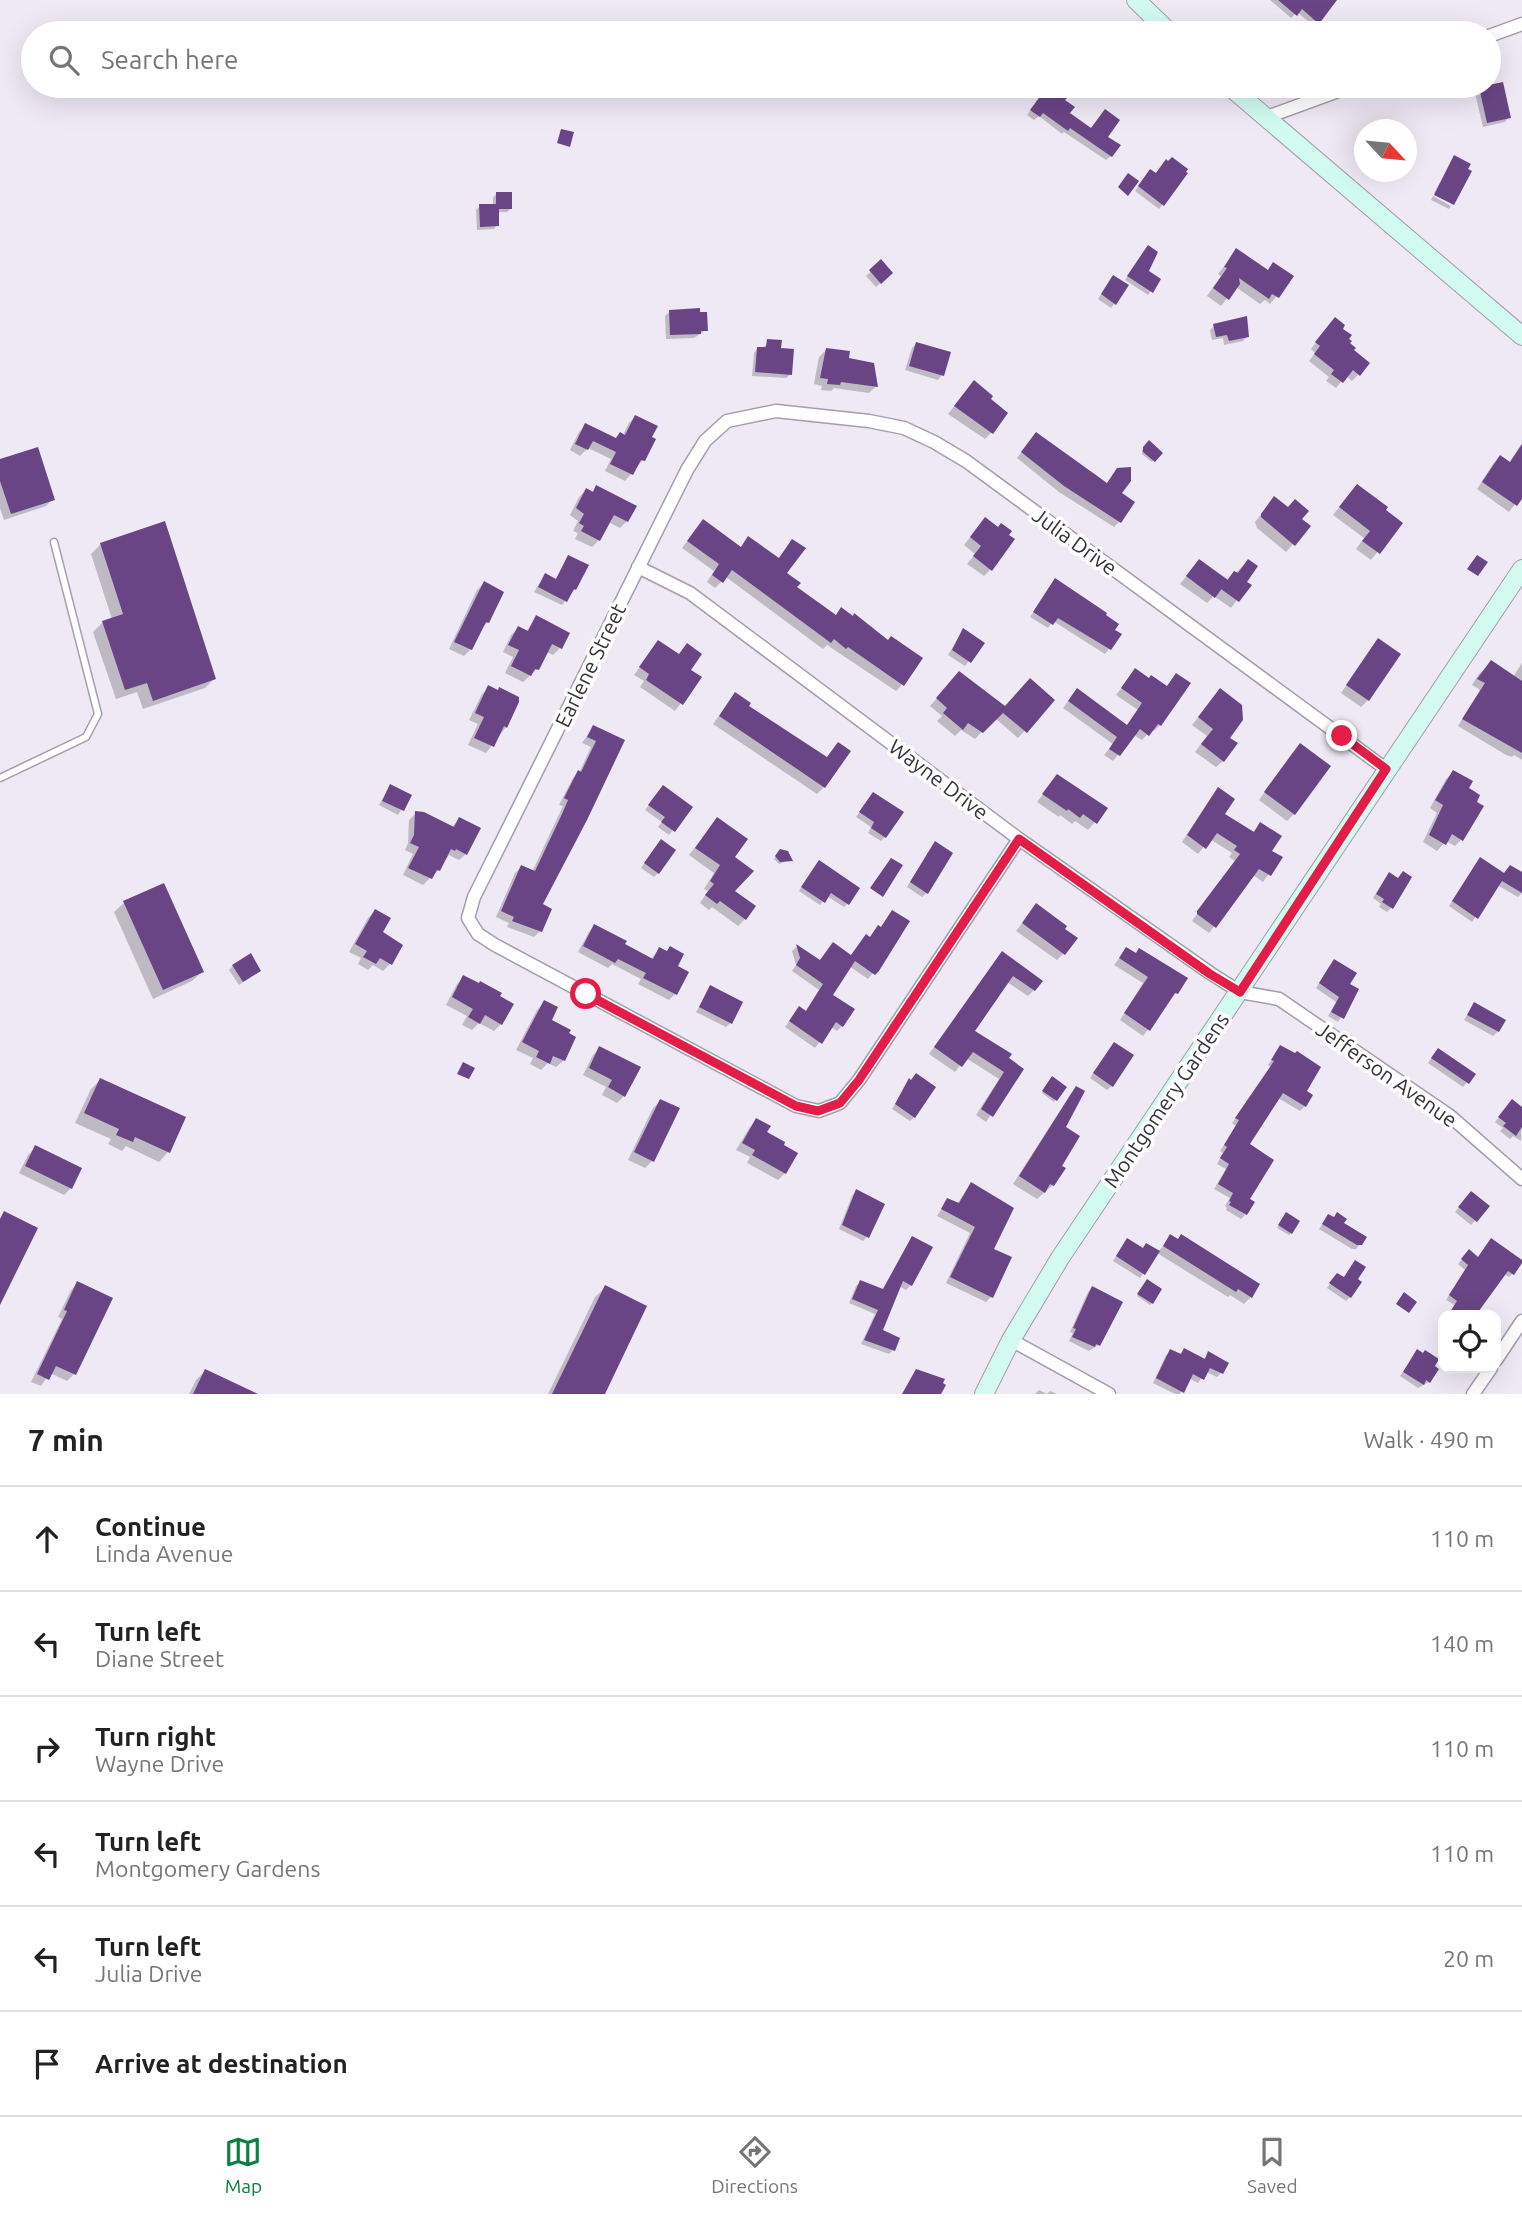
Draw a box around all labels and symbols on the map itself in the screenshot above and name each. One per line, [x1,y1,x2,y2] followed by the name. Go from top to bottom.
[1354,119,1417,182] north arrow
[1028,502,1122,580] street label: Julia Drive
[550,599,630,731] street label: Earlene Street
[1326,720,1357,751] route end
[885,734,993,824] street label: Wayne Drive
[570,978,601,1009] route start
[1099,1008,1233,1192] street label: Montgomery Gardens
[1312,1016,1462,1132] street label: Jefferson Avenue

